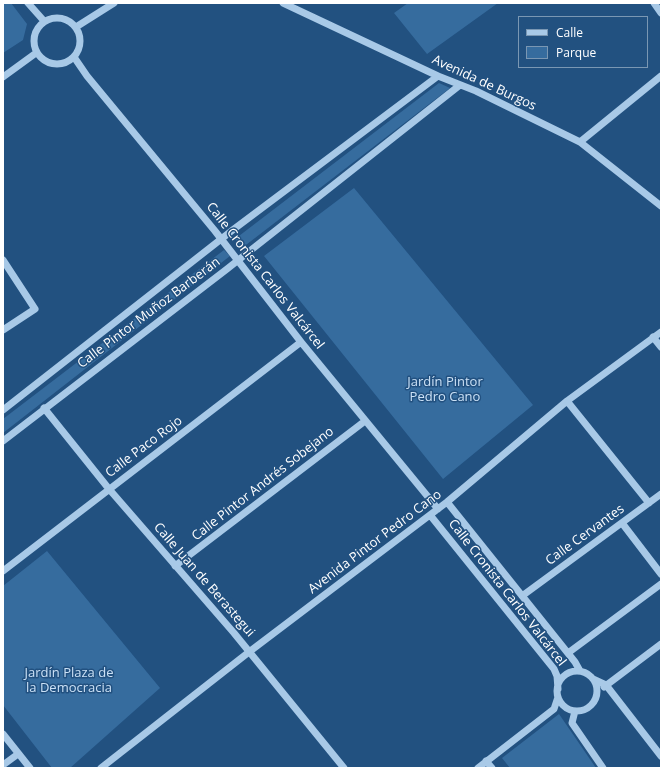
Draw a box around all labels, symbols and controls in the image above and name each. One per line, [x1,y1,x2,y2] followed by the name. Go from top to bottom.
[518,16,648,68] legend
[556,24,583,41] text: Calle
[556,44,596,61] text: Parque
[429,52,539,114] street label: Avenida de Burgos
[203,200,327,352] street label: Calle Cronista Carlos Valcárcel
[75,254,223,372] street label: Calle Pintor Muñoz Barberán
[407,374,483,405] park label: Jardín Pintor Pedro Cano
[103,413,185,481] street label: Calle Paco Rojo
[189,424,337,544] street label: Calle Pintor Andrés Sobejano
[305,487,445,597] street label: Avenida Pintor Pedro Cano
[543,501,627,569] street label: Calle Cervantes
[445,517,569,669] street label: Calle Cronista Carlos Valcárcel
[150,520,258,640] street label: Calle Juan de Berastegui
[25,665,113,696] park label: Jardín Plaza de la Democracia

